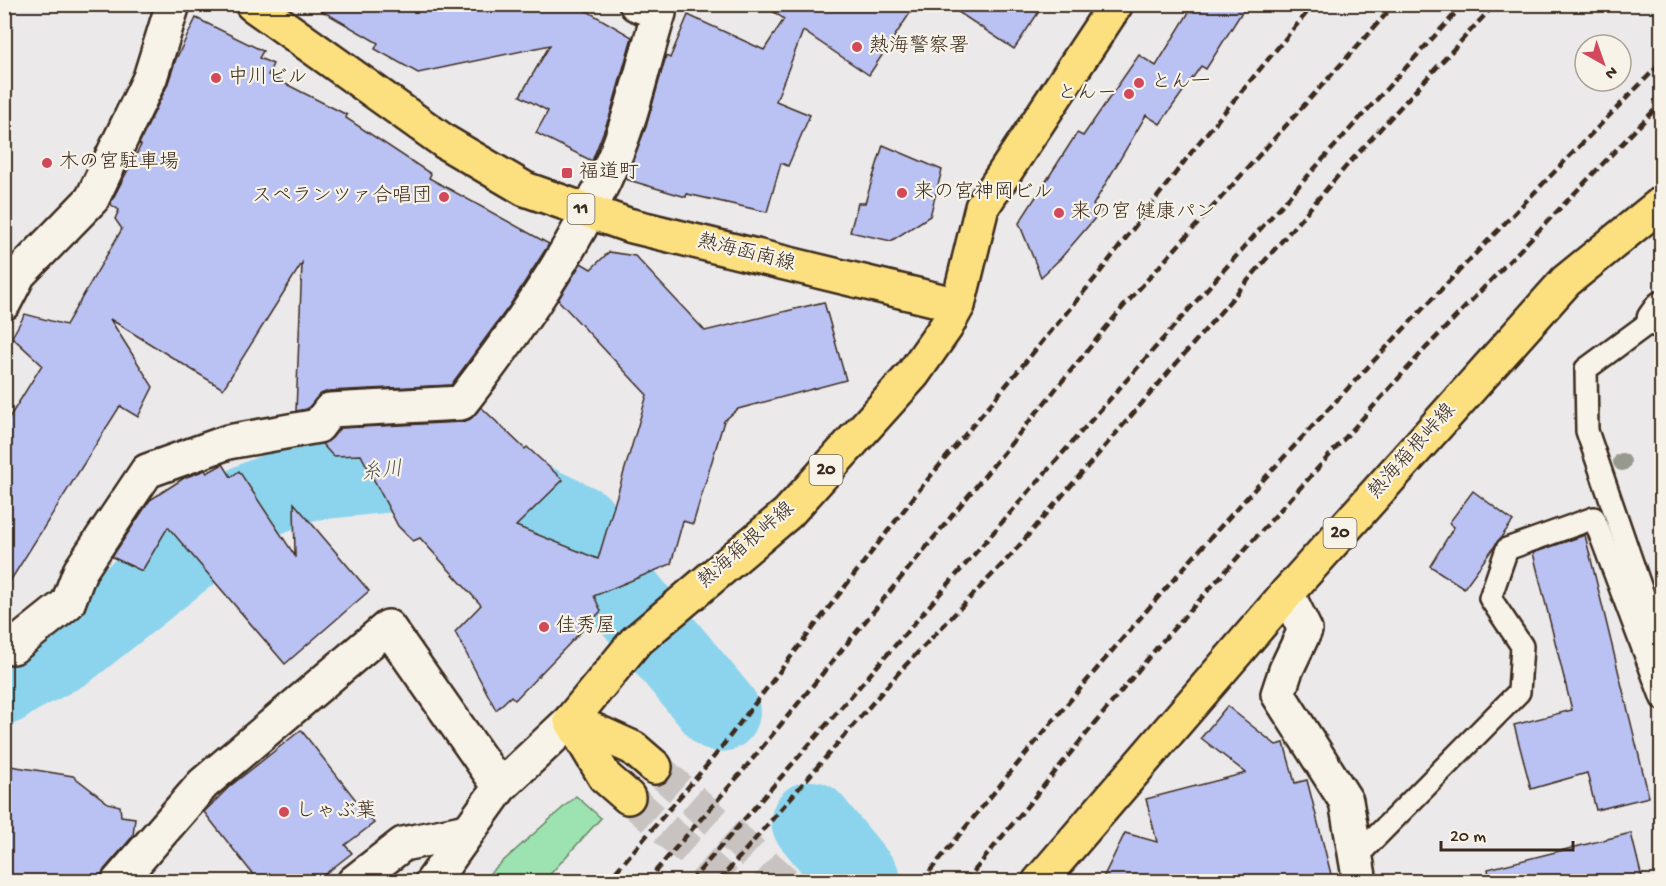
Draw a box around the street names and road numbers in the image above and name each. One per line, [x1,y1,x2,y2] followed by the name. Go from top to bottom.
[568,194,594,224] road number: 11
[695,229,798,277] street label: 熱海函南線
[1363,398,1462,504] street label: 熱海箱根峠線
[810,455,842,485] road number: 20
[693,496,800,594] street label: 熱海箱根峠線
[1324,518,1356,548] road number: 20

